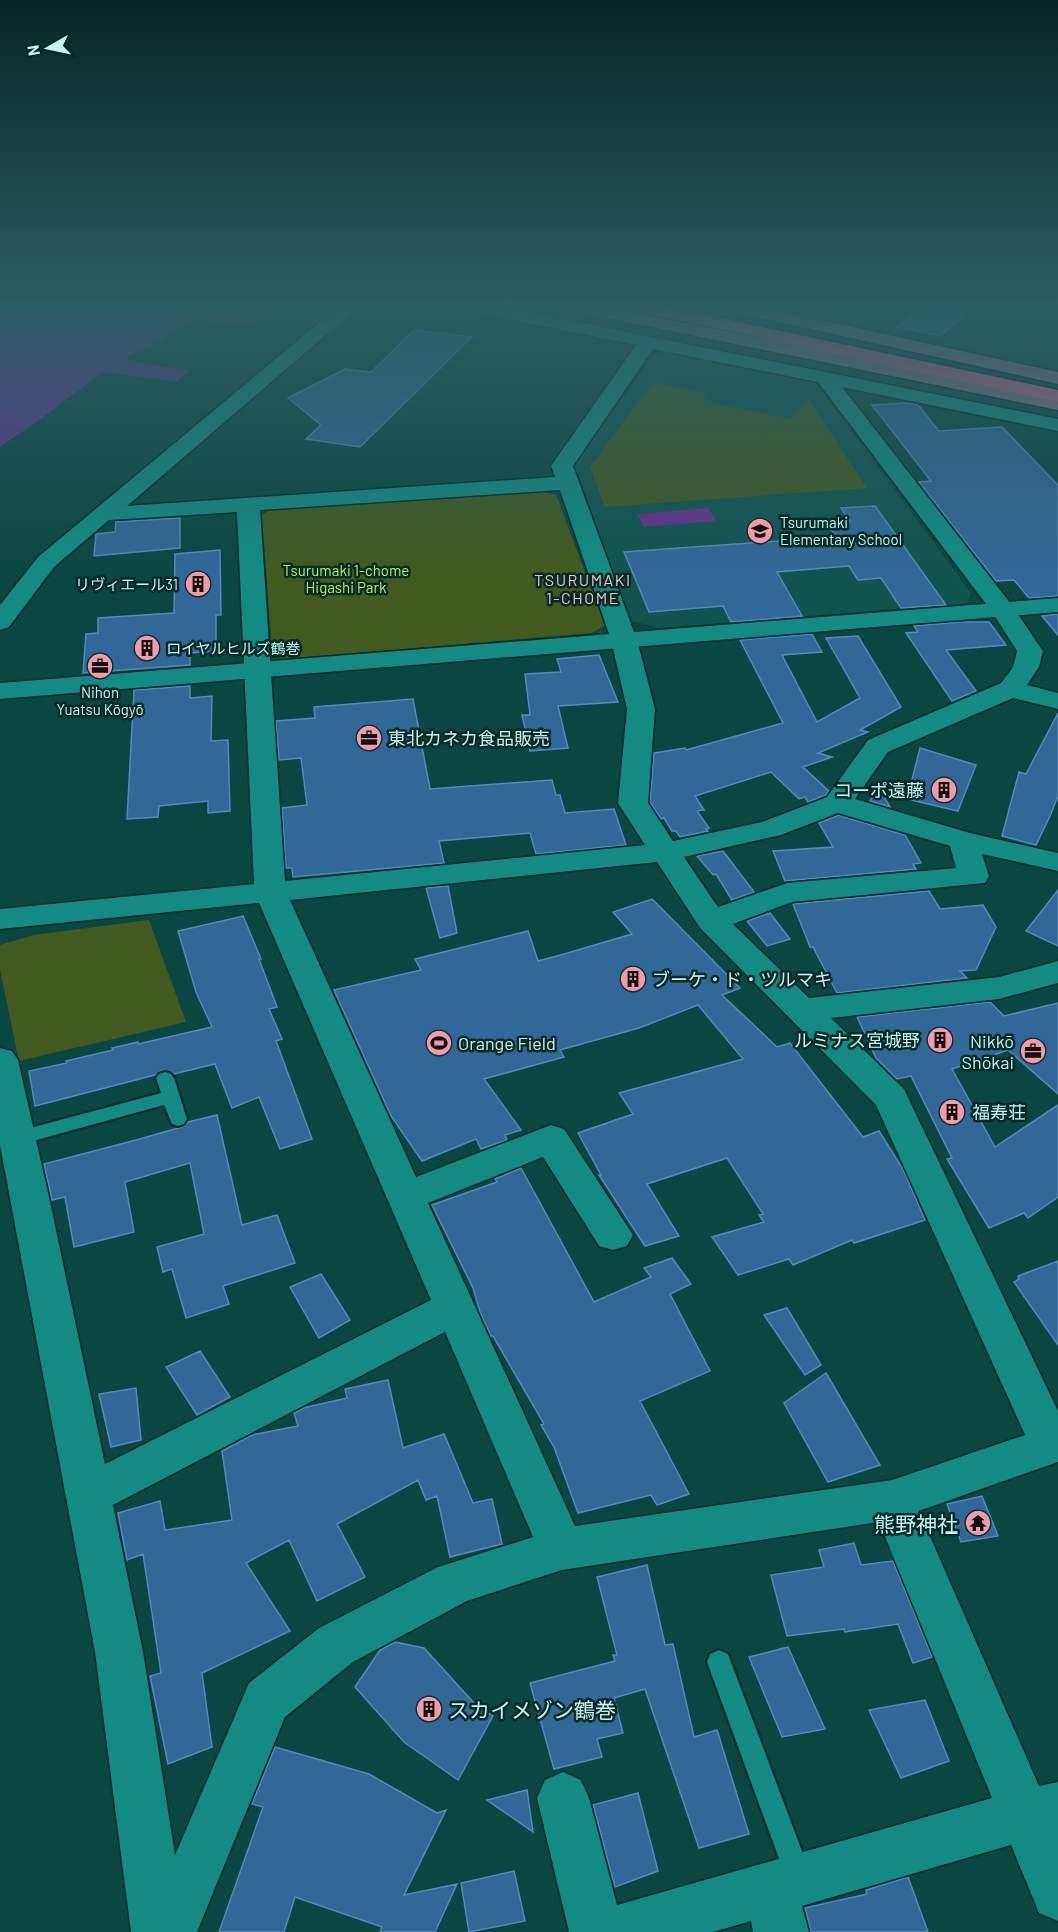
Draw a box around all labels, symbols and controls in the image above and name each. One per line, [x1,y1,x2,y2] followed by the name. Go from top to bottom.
[18,18,78,78] north arrow
[22,44,43,57] text: N
[780,513,902,548] place label: Tsurumaki Elementary School
[745,516,775,546] school or university icon: Tsurumaki Elementary School
[283,561,409,596] park label: Tsurumaki 1-chome Higashi Park
[183,569,213,599] building icon: リヴィエール31
[534,570,632,607] district label: TSURUMAKI 1-CHOME
[75,575,178,593] place label: リヴィエール31
[132,633,162,663] building icon: ロイヤルヒルズ鶴巻
[166,639,301,657] place label: ロイヤルヒルズ鶴巻
[85,651,115,681] office icon: Nihon Yuatsu Kōgyō
[56,683,144,718] place label: Nihon Yuatsu Kōgyō
[354,723,384,753] office icon: 東北カネカ食品販売
[388,727,550,749] place label: 東北カネカ食品販売
[929,775,959,805] building icon: コーポ遠藤
[834,779,924,801] place label: コーポ遠藤
[618,964,648,994] building icon: ブーケ・ド・ツルマキ
[652,968,832,990] place label: ブーケ・ド・ツルマキ
[925,1025,955,1055] building icon: ルミナス宮城野
[424,1028,454,1058] sports icon: Orange Field
[794,1029,920,1051] place label: ルミナス宮城野
[962,1030,1014,1073] place label: Nikkō Shōkai
[458,1032,556,1054] place label: Orange Field
[1018,1036,1048,1066] office icon: Nikkō Shōkai
[937,1097,967,1127] building icon: 福寿荘
[972,1101,1026,1123] place label: 福寿荘
[963,1508,993,1538] temple icon: 熊野神社
[874,1511,958,1536] place label: 熊野神社
[414,1694,444,1724] building icon: スカイメゾン鶴巻
[448,1697,616,1722] place label: スカイメゾン鶴巻

